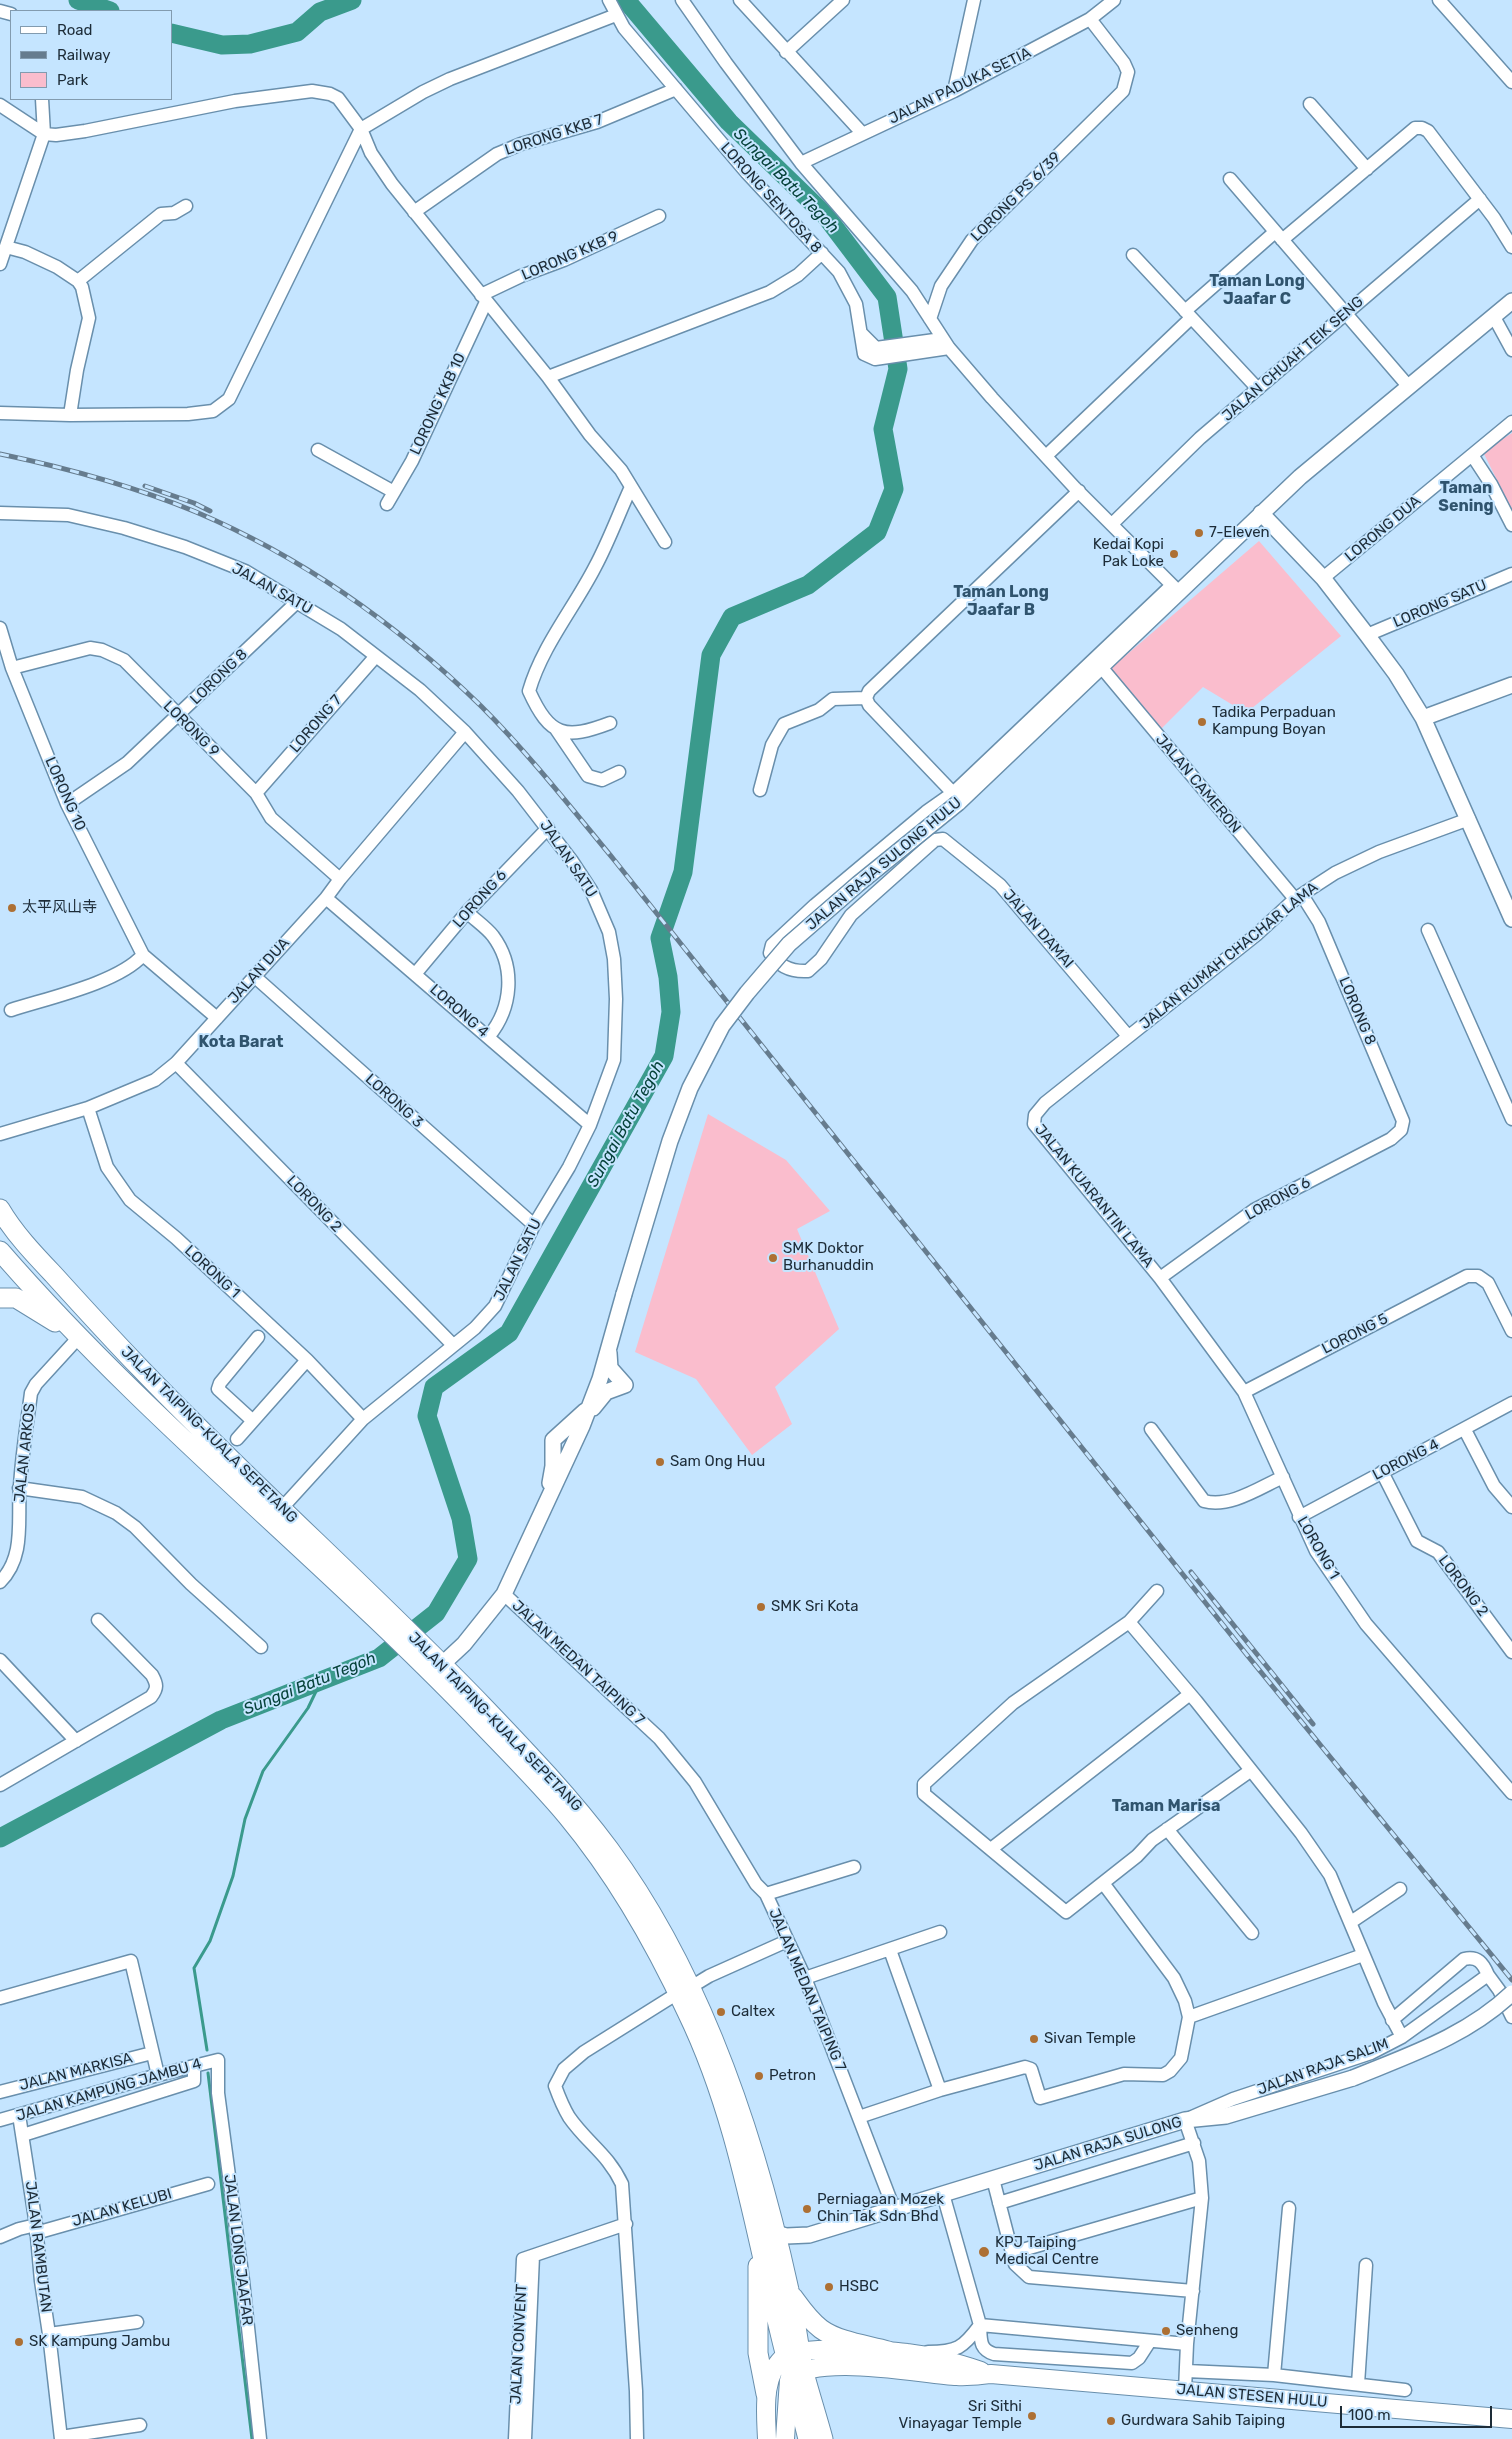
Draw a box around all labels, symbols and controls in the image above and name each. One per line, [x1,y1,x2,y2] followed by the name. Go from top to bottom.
[10,10,172,100] legend
[57,21,93,39] text: Road
[886,44,1034,128] street label: JALAN PADUKA SETIA
[57,46,111,64] text: Railway
[57,71,88,89] text: Park
[503,111,605,159] street label: LORONG KKB 7
[729,124,843,238] water label: Sungai Batu Tegoh
[717,139,825,257] street label: LORONG SENTOSA 8
[967,148,1065,246] street label: LORONG PS 6/39
[519,228,621,284] street label: LORONG KKB 9
[1209,271,1305,309] district label: Taman Long Jaafar C
[1219,293,1367,425] street label: JALAN CHUAH TEIK SENG
[407,350,469,458] street label: LORONG KKB 10
[1438,478,1494,516] district label: Taman Sening
[1341,492,1425,566] street label: LORONG DUA
[1209,524,1270,542] place label: 7-Eleven
[1193,527,1205,539] marker: 7-Eleven
[1093,536,1164,571] place label: Kedai Kopi Pak Loke
[1168,548,1180,560] marker: Kedai Kopi Pak Loke
[229,559,315,619] street label: JALAN SATU
[1390,576,1490,632] street label: LORONG SATU
[953,582,1049,620] district label: Taman Long Jaafar B
[187,645,251,709] street label: LORONG 8
[286,692,346,756] street label: LORONG 7
[159,697,223,761] street label: LORONG 9
[1212,704,1336,739] place label: Tadika Perpaduan Kampung Boyan
[1196,716,1208,728] marker: Tadika Perpaduan Kampung Boyan
[1151,731,1245,837] street label: JALAN CAMERON
[41,754,89,834] street label: LORONG 10
[803,794,965,934] street label: JALAN RAJA SULONG HULU
[536,817,600,901] street label: JALAN SATU
[449,866,511,932] street label: LORONG 6
[1136,879,1322,1033] street label: JALAN RUMAH CHACHAR LAMA
[999,886,1077,972] street label: JALAN DAMAI
[22,899,97,917] place label: 太平风山寺
[6,902,18,914] marker: 太平风山寺
[225,934,293,1008] street label: JALAN DUA
[1335,974,1379,1048] street label: LORONG 8
[426,981,492,1041] street label: LORONG 4
[199,1032,283,1052] district label: Kota Barat
[583,1058,669,1190] water label: Sungai Batu Tegoh
[361,1070,427,1132] street label: LORONG 3
[1031,1121,1157,1271] street label: JALAN KUARANTIN LAMA
[283,1172,345,1236] street label: LORONG 2
[1242,1174,1314,1224] street label: LORONG 6
[490,1216,546,1304] street label: JALAN SATU
[783,1240,874,1275] place label: SMK Doktor Burhanuddin
[181,1242,243,1302] street label: LORONG 1
[767,1252,779,1264] marker: SMK Doktor Burhanuddin
[1319,1310,1391,1358] street label: LORONG 5
[117,1343,301,1527] street label: JALAN TAIPING-KUALA SEPETANG
[11,1402,39,1504] street label: JALAN ARKOS
[1370,1436,1442,1484] street label: LORONG 4
[670,1453,765,1471] place label: Sam Ong Huu
[654,1456,666,1468] marker: Sam Ong Huu
[1293,1514,1343,1582] street label: LORONG 1
[1434,1552,1492,1620] street label: LORONG 2
[508,1597,648,1729] street label: JALAN MEDAN TAIPING 7
[771,1598,859,1616] place label: SMK Sri Kota
[755,1601,767,1613] marker: SMK Sri Kota
[404,1629,586,1815] street label: JALAN TAIPING-KUALA SEPETANG
[241,1649,379,1719] water label: Sungai Batu Tegoh
[1112,1796,1220,1816] district label: Taman Marisa
[765,1906,849,2074] street label: JALAN MEDAN TAIPING 7
[731,2003,775,2021] place label: Caltex
[715,2006,727,2018] marker: Caltex
[1044,2030,1136,2048] place label: Sivan Temple
[1028,2033,1040,2045] marker: Sivan Temple
[1255,2035,1391,2099] street label: JALAN RAJA SALIM
[18,2049,134,2095] street label: JALAN MARKISA
[14,2055,204,2125] street label: JALAN KAMPUNG JAMBU 4
[769,2067,816,2085] place label: Petron
[753,2070,765,2082] marker: Petron
[1032,2113,1184,2175] street label: JALAN RAJA SULONG
[220,2173,256,2327] street label: JALAN LONG JAAFAR
[21,2180,55,2314] street label: JALAN RAMBUTAN
[70,2185,174,2231] street label: JALAN KELUBI
[817,2191,944,2226] place label: Perniagaan Mozek Chin Tak Sdn Bhd
[801,2203,813,2215] marker: Perniagaan Mozek Chin Tak Sdn Bhd
[995,2234,1099,2269] place label: KPJ Taiping Medical Centre
[977,2245,991,2259] marker: KPJ Taiping Medical Centre
[839,2278,879,2296] place label: HSBC
[823,2281,835,2293] marker: HSBC
[507,2283,531,2405] street label: JALAN CONVENT
[1176,2322,1238,2340] place label: Senheng
[1160,2325,1172,2337] marker: Senheng
[29,2333,170,2351] place label: SK Kampung Jambu
[13,2336,25,2348] marker: SK Kampung Jambu
[1176,2380,1328,2412] street label: JALAN STESEN HULU
[1342,2396,1494,2428] scale bar
[899,2398,1022,2433] place label: Sri Sithi Vinayagar Temple
[1348,2406,1390,2424] text: 100 m
[1026,2410,1038,2422] marker: Sri Sithi Vinayagar Temple
[1121,2412,1285,2430] place label: Gurdwara Sahib Taiping
[1105,2415,1117,2427] marker: Gurdwara Sahib Taiping

